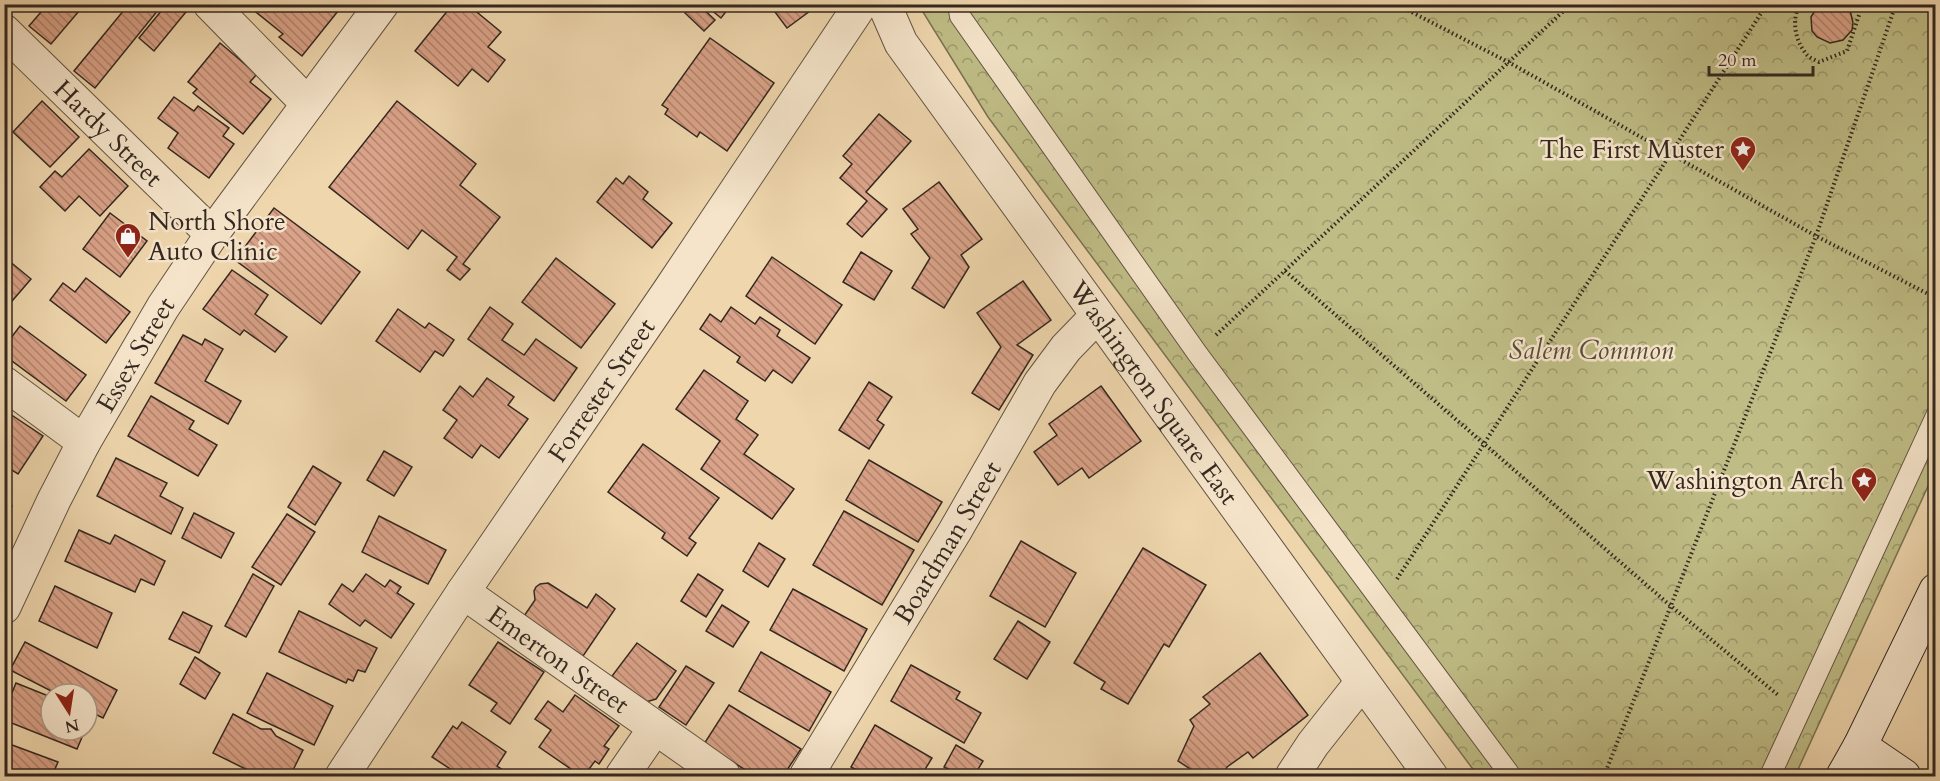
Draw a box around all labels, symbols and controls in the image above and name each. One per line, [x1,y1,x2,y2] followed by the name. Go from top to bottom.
[1709,39,1812,77] scale bar
[1718,48,1757,73] text: 20 m
[46,72,170,195] street label: Hardy Street
[1539,132,1725,167] place label: The First Muster
[1728,134,1758,172] place icon: The First Muster
[148,204,286,269] place label: North Shore Auto Clinic
[113,221,143,259] shop icon: North Shore Auto Clinic
[1060,273,1246,512] street label: Washington Square East
[88,290,183,419] street label: Essex Street
[540,311,663,469] street label: Forrester Street
[1509,333,1674,368] park label: Salem Common
[886,455,1010,631] street label: Boardman Street
[1645,463,1844,498] place label: Washington Arch
[1849,465,1879,503] place icon: Washington Arch
[480,598,636,722] street label: Emerton Street
[39,682,99,742] north arrow
[63,713,81,738] text: N

